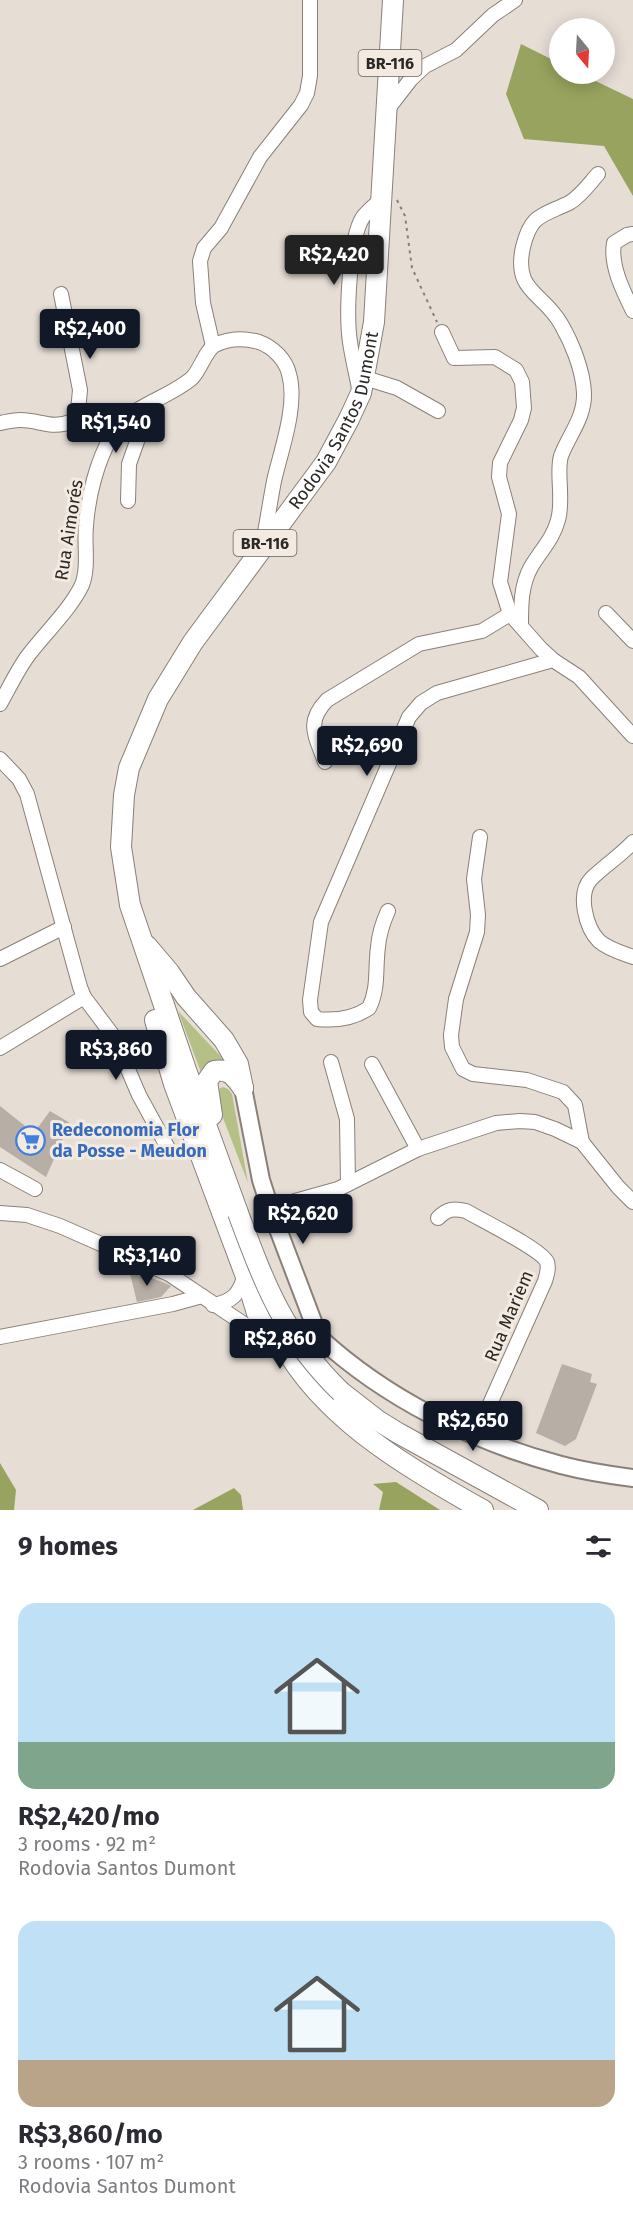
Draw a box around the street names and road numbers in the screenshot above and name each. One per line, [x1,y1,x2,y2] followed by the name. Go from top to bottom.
[358,50,422,76] road number: BR-116
[284,329,383,514] street label: Rodovia Santos Dumont
[50,478,88,582] street label: Rua Aimorés
[234,530,296,556] road number: BR-116
[480,1267,538,1365] street label: Rua Mariem

